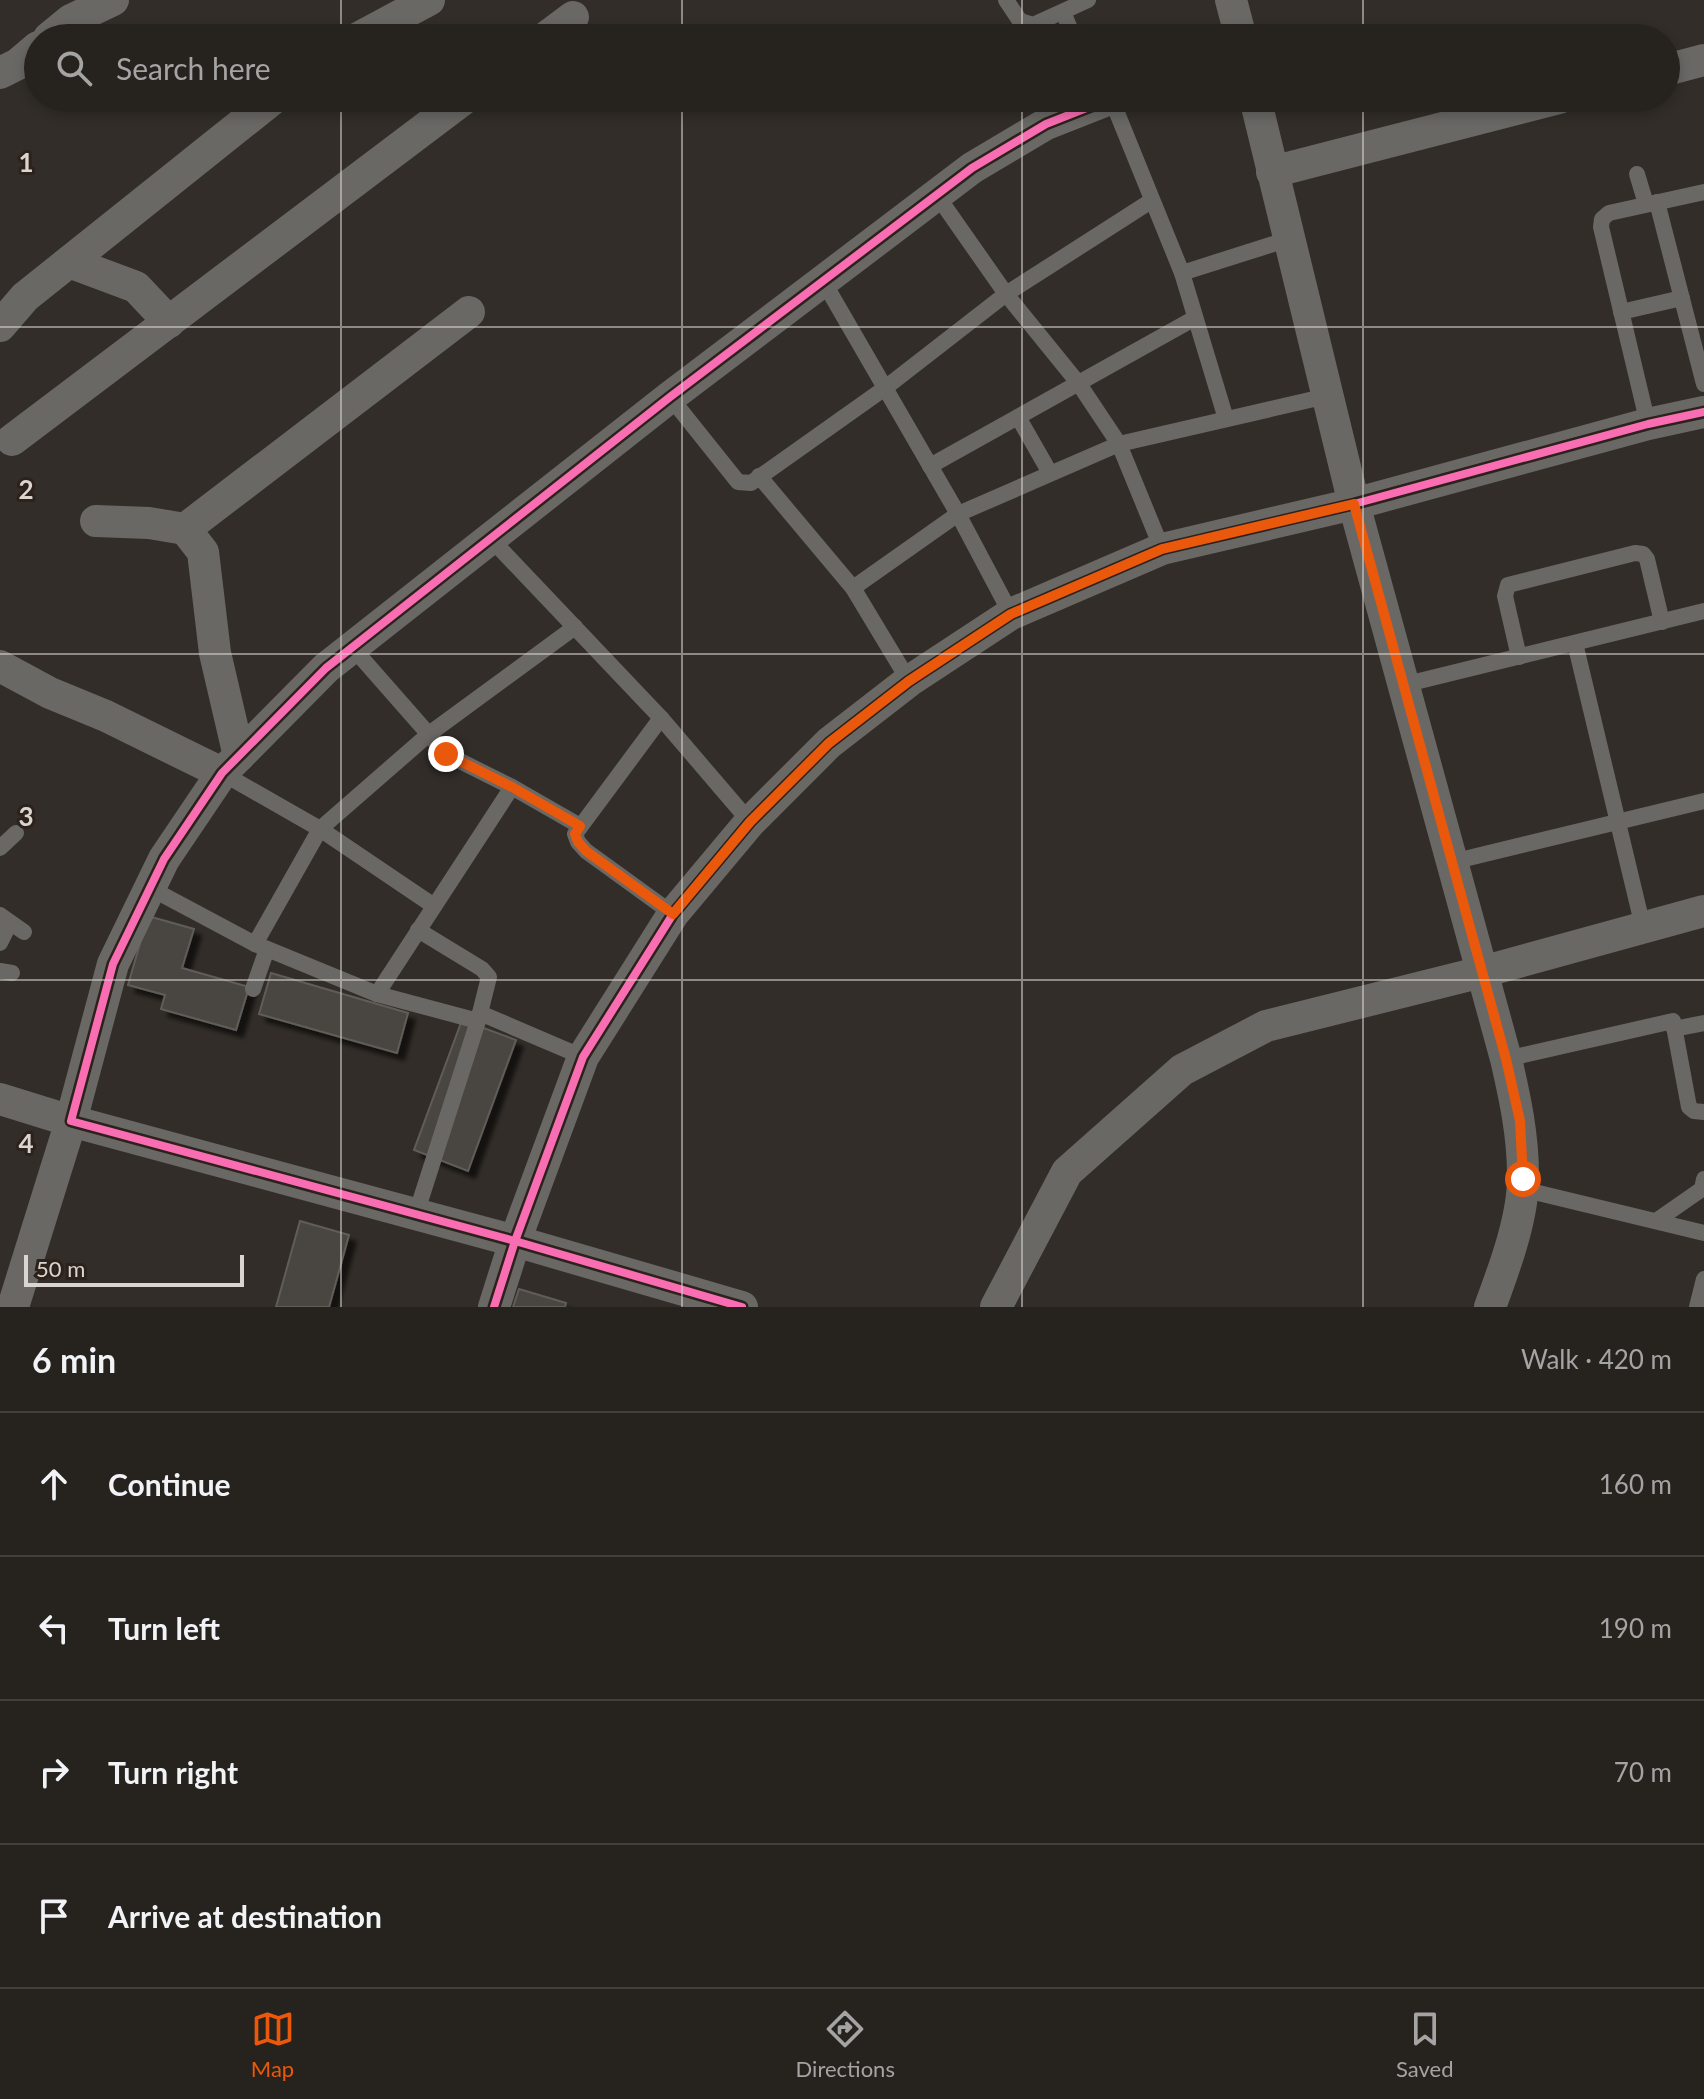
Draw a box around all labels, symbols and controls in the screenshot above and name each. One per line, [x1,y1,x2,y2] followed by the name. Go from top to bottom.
[24,24,1680,112] search box
[52,46,96,90] icon: search
[116,50,271,86] text: Search here
[18,146,34,178] text: 1
[18,473,34,505] text: 2
[428,736,464,772] route end
[18,800,34,832] text: 3
[18,1127,34,1159] text: 4
[1505,1161,1541,1197] route start
[24,1251,244,1287] scale bar
[36,1255,85,1282] text: 50 m
[32,1339,116,1380] text: 6 min
[1521,1343,1672,1375] text: Walk · 420 m
[32,1462,76,1506] icon: ahead
[108,1466,231,1502] text: Continue
[1599,1468,1672,1500] text: 160 m
[32,1606,76,1650] icon: left
[108,1610,220,1646] text: Turn left
[1599,1612,1672,1644] text: 190 m
[32,1750,76,1794] icon: right
[108,1754,238,1790] text: Turn right
[1614,1756,1672,1788] text: 70 m
[32,1894,76,1938] icon: arrive
[108,1898,382,1934] text: Arrive at destination
[251,2007,295,2082] tab: Map
[796,2007,895,2082] tab: Directions
[1396,2007,1453,2082] tab: Saved

